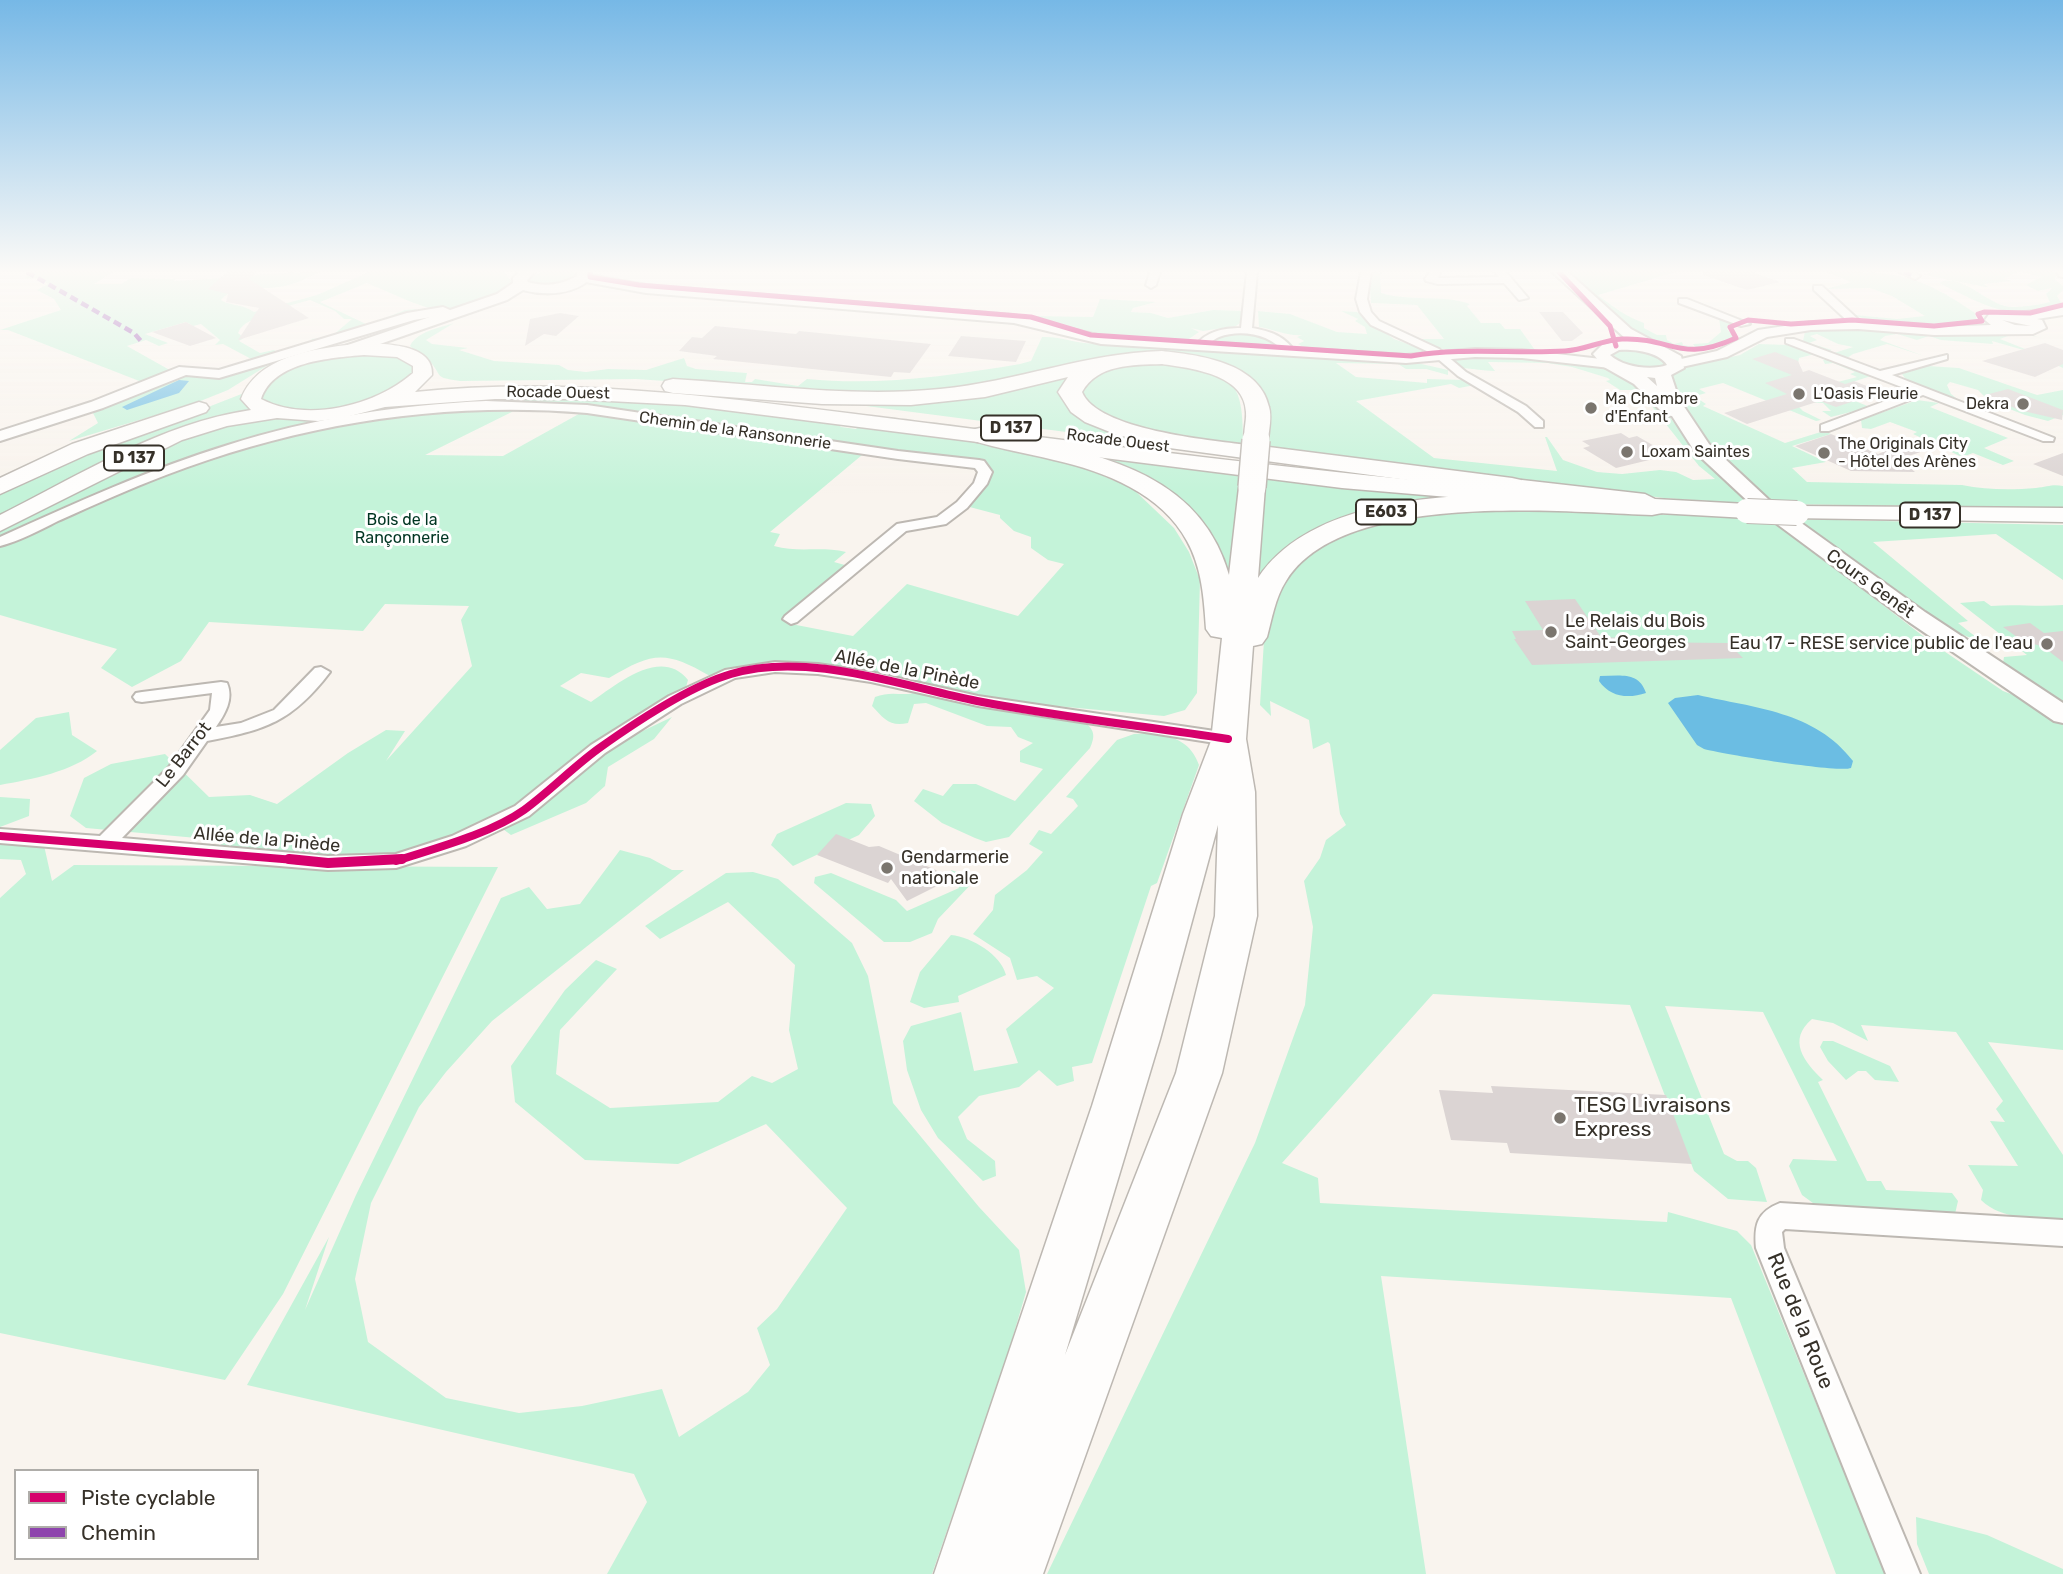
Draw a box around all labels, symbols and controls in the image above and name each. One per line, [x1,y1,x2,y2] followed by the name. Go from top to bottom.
[506,382,610,404] street label: Rocade Ouest
[1813,384,1918,404] place label: L'Oasis Fleurie
[1791,386,1807,402] marker: L'Oasis Fleurie
[1605,389,1698,427] place label: Ma Chambre d'Enfant
[1966,394,2009,414] place label: Dekra
[2015,396,2031,412] marker: Dekra
[1583,400,1599,416] marker: Ma Chambre d'Enfant
[638,408,832,454] street label: Chemin de la Ransonnerie
[981,416,1041,440] road number: D 137
[1065,425,1171,457] street label: Rocade Ouest
[1838,434,1976,472] place label: The Originals City - Hôtel des Arènes
[1641,442,1750,462] place label: Loxam Saintes
[1619,444,1635,460] marker: Loxam Saintes
[1816,445,1832,461] marker: The Originals City - Hôtel des Arènes
[104,446,164,471] road number: D 137
[1356,499,1416,524] road number: E603
[1900,502,1960,528] road number: D 137
[355,510,449,548] park label: Bois de la Rançonnerie
[1822,545,1918,623] street label: Cours Genêt
[1565,611,1705,654] place label: Le Relais du Bois Saint-Georges
[1543,624,1559,640] marker: Le Relais du Bois Saint-Georges
[1729,633,2033,655] place label: Eau 17 - RESE service public de l'eau
[2039,636,2055,652] marker: Eau 17 - RESE service public de l'eau
[833,645,981,695] street label: Allée de la Pinède
[152,718,216,792] street label: Le Barrot
[193,823,341,857] street label: Allée de la Pinède
[901,847,1009,890] place label: Gendarmerie nationale
[879,860,895,876] marker: Gendarmerie nationale
[1574,1093,1731,1143] place label: TESG Livraisons Express
[1552,1110,1568,1126] marker: TESG Livraisons Express
[1761,1249,1839,1393] street label: Rue de la Roue
[14,1469,259,1560] legend
[81,1485,216,1510] text: Piste cyclable
[81,1520,156,1545] text: Chemin

